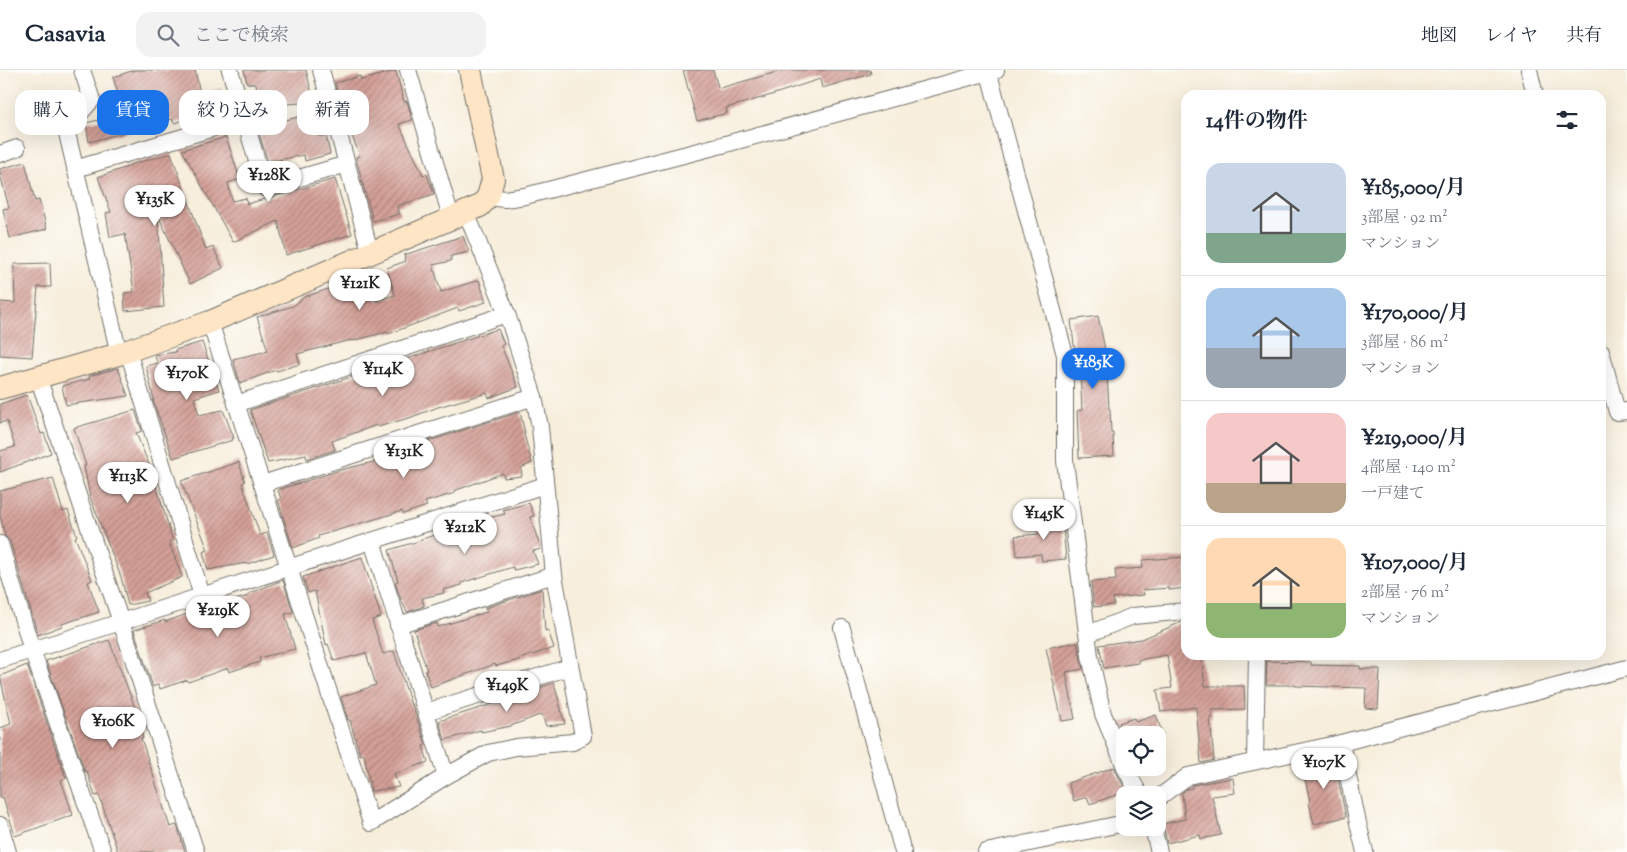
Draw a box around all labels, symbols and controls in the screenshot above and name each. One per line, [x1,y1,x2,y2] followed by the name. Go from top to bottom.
[136,12,486,57] search box
[25,18,106,52] text: Casavia
[154,21,182,49] icon: search
[194,23,289,50] text: ここで検索
[1421,24,1457,50] text: 地図
[1485,24,1538,50] text: レイヤ
[1566,24,1602,50] text: 共有
[15,90,87,135] chip: 購入
[97,90,169,135] chip: 賃貸
[179,90,287,135] chip: 絞り込み
[297,90,369,135] chip: 新着
[1553,106,1581,134] icon: filters
[1206,107,1308,137] text: 14件の物件
[234,160,304,203] pin: ¥128K
[248,165,290,188] text: ¥128K
[1361,174,1466,204] text: ¥185,000/月
[1246,183,1306,243] icon: home
[120,184,190,227] pin: ¥135K
[135,189,175,212] text: ¥135K
[1361,207,1448,230] text: 3部屋 · 92 m²
[1361,233,1440,256] text: マンション
[325,268,395,311] pin: ¥121K
[340,273,380,296] text: ¥121K
[1361,299,1469,329] text: ¥170,000/月
[1246,308,1306,368] icon: home
[1361,332,1448,355] text: 3部屋 · 86 m²
[1058,348,1128,390] pin: ¥185K
[1073,352,1113,375] text: ¥185K
[348,354,418,397] pin: ¥114K
[152,358,222,401] pin: ¥170K
[1361,358,1440,381] text: マンション
[363,359,403,382] text: ¥114K
[165,363,209,386] text: ¥170K
[1361,424,1468,454] text: ¥219,000/月
[1246,433,1306,493] icon: home
[369,436,439,479] pin: ¥131K
[384,441,424,464] text: ¥131K
[1361,457,1456,480] text: 4部屋 · 140 m²
[93,462,163,504] pin: ¥113K
[108,466,148,489] text: ¥113K
[1361,483,1425,506] text: 一戸建て
[1009,498,1079,541] pin: ¥145K
[1024,503,1064,526] text: ¥145K
[430,512,500,555] pin: ¥212K
[444,517,486,540] text: ¥212K
[1361,549,1469,579] text: ¥107,000/月
[1246,558,1306,618] icon: home
[1361,582,1449,605] text: 2部屋 · 76 m²
[183,596,253,638] pin: ¥219K
[197,600,239,623] text: ¥219K
[1361,608,1440,631] text: マンション
[472,670,542,713] pin: ¥149K
[485,675,529,698] text: ¥149K
[78,706,148,749] pin: ¥106K
[91,711,135,734] text: ¥106K
[1116,726,1166,836] map controls
[1116,726,1166,776] button: locate
[1289,748,1359,790] pin: ¥107K
[1302,752,1346,775] text: ¥107K
[1116,786,1166,836] button: layers

